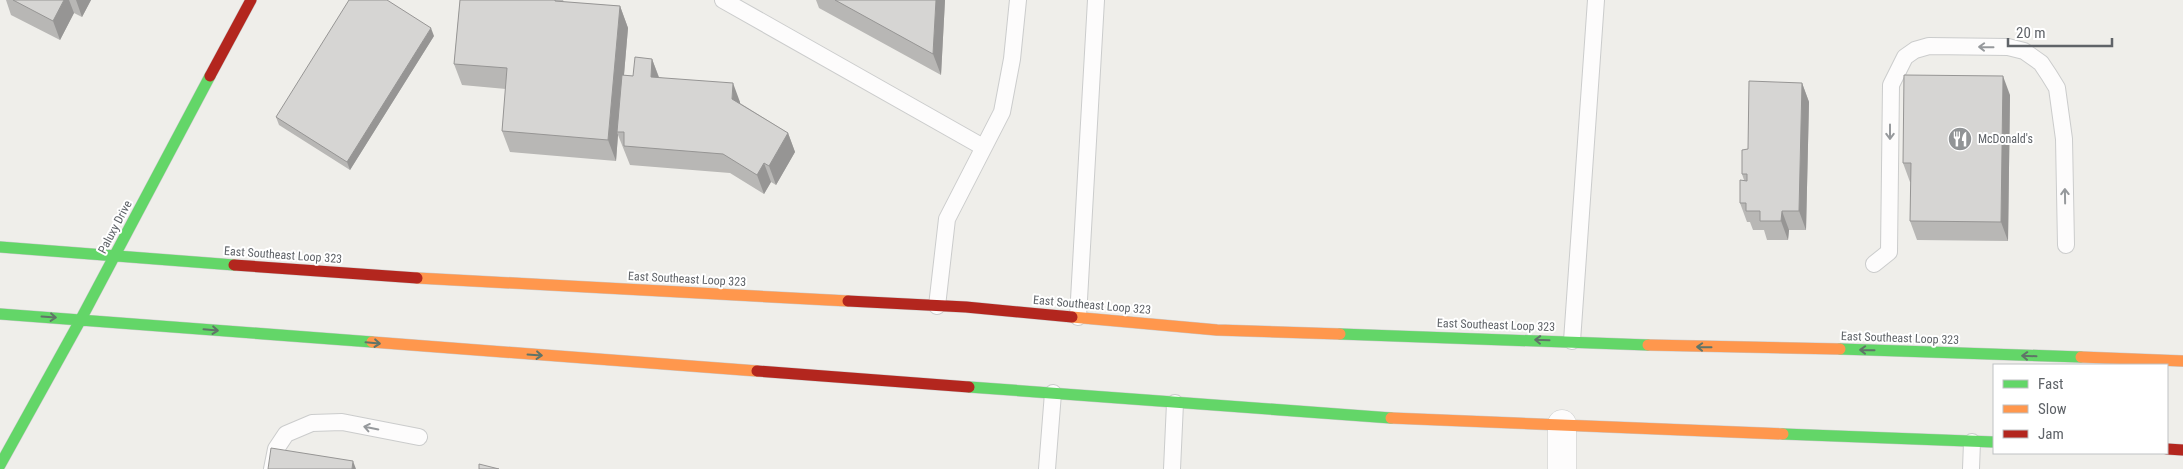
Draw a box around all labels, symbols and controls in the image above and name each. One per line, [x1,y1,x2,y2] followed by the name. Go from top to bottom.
[2008,15,2112,47] scale bar
[2016,24,2046,42] text: 20 m
[1978,42,1994,51] one-way arrow
[1885,124,1895,140] one-way arrow
[1947,126,1973,152] restaurant icon: McDonald's
[1978,132,2033,146] place label: McDonald's
[2060,189,2070,205] one-way arrow
[95,198,135,256] street label: Paluxy Drive
[224,244,343,266] street label: East Southeast Loop 323
[628,269,746,289] street label: East Southeast Loop 323
[1032,293,1152,317] street label: East Southeast Loop 323
[40,313,56,322] one-way arrow
[1437,316,1555,334] street label: East Southeast Loop 323
[202,325,218,334] one-way arrow
[1841,329,1959,347] street label: East Southeast Loop 323
[1534,335,1550,345] one-way arrow
[364,338,380,347] one-way arrow
[1697,342,1713,352] one-way arrow
[1859,345,1876,355] one-way arrow
[526,350,542,360] one-way arrow
[2022,351,2038,361] one-way arrow
[1993,364,2168,454] legend
[2038,375,2063,393] text: Fast
[2038,400,2067,418] text: Slow
[363,422,379,432] one-way arrow
[2038,425,2064,443] text: Jam

